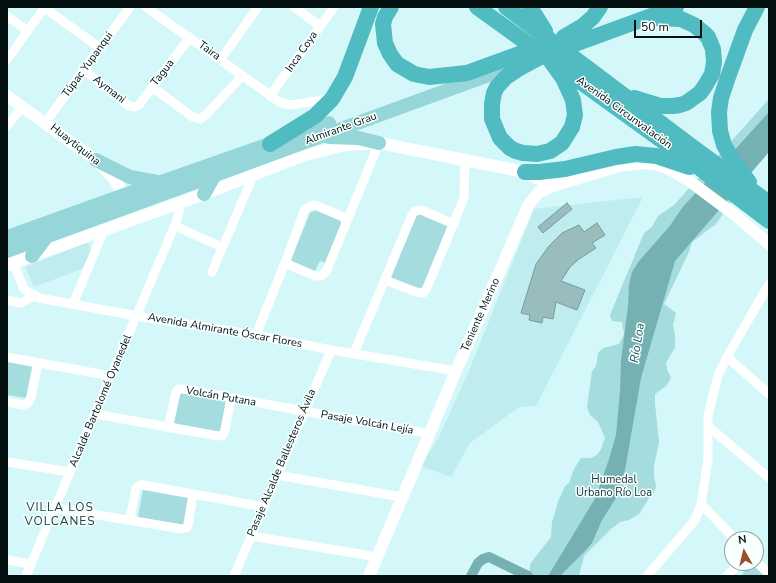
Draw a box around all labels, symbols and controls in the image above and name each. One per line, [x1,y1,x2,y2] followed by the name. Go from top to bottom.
[636,12,704,38] scale bar
[641,19,669,35] text: 50 m
[283,29,321,75] street label: Inca Coya
[60,30,116,100] street label: Túpac Yupanqui
[195,39,223,63] street label: Taira
[149,57,177,89] street label: Tagua
[90,73,128,107] street label: Aymani
[574,74,674,152] street label: Avenida Circunvalación
[303,110,379,148] street label: Almirante Grau
[47,121,103,169] street label: Huaytiquina
[459,276,503,354] street label: Teniente Merino
[147,311,303,351] street label: Avenida Almirante Óscar Flores
[628,322,648,364] water label: Río Loa
[67,333,135,469] street label: Alcalde Bartolomé Oyanedel
[185,384,257,410] street label: Volcán Putana
[245,387,319,539] street label: Pasaje Alcalde Ballesteros Ávila
[320,408,414,438] street label: Pasaje Volcán Lejía
[576,473,652,499] park label: Humedal Urbano Río Loa
[24,501,96,529] district label: VILLA LOS VOLCANES
[724,531,764,571] north arrow
[737,532,748,548] text: N

